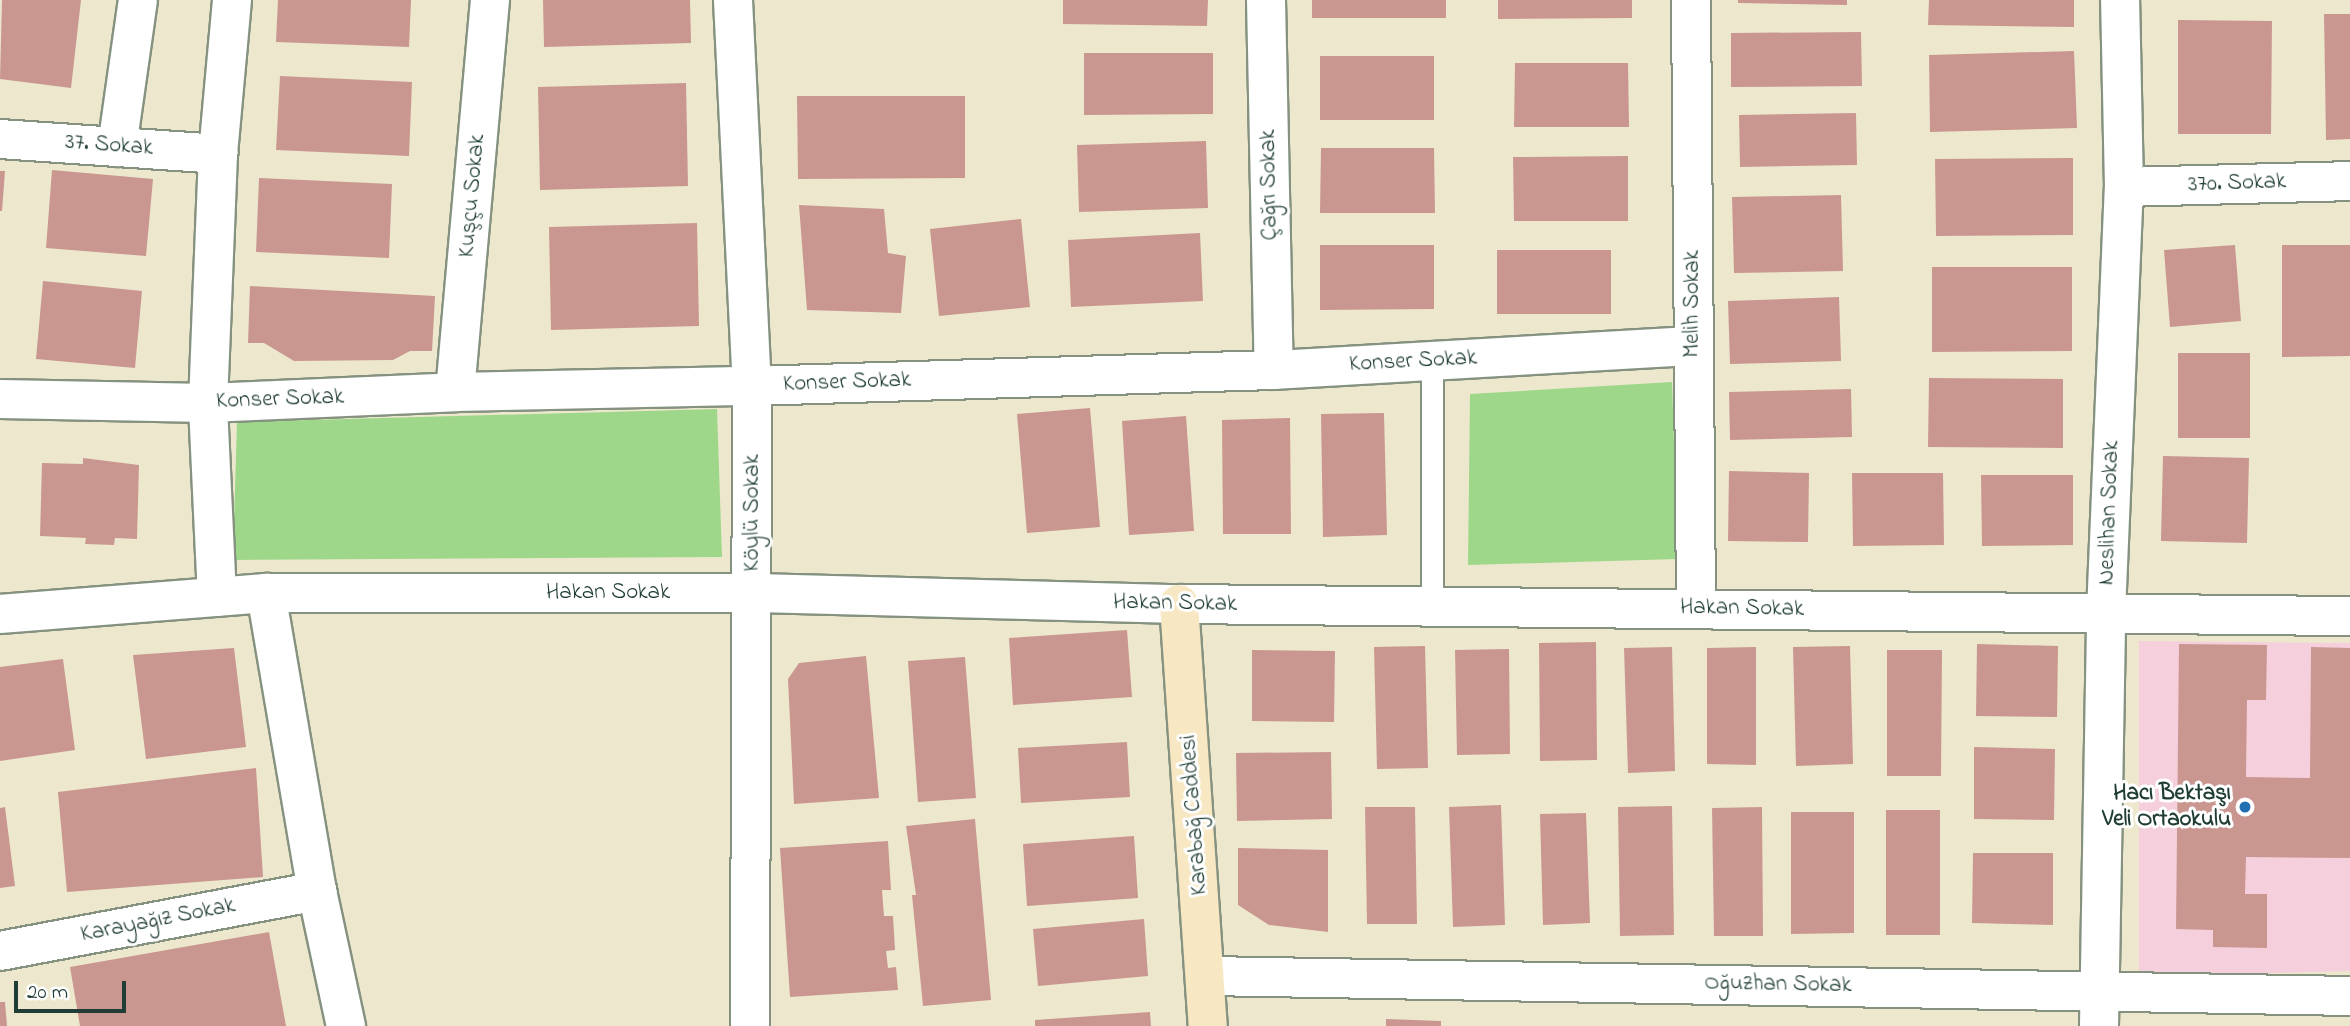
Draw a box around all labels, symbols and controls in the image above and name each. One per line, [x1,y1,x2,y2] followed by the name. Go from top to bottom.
[64,129,154,163] street label: 37. Sokak
[1255,129,1285,241] street label: Çağrı Sokak
[454,133,492,259] street label: Kuşçu Sokak
[2188,168,2286,200] street label: 370. Sokak
[1679,250,1707,358] street label: Melih Sokak
[1348,345,1478,379] street label: Konser Sokak
[783,367,911,399] street label: Konser Sokak
[216,384,344,416] street label: Konser Sokak
[2094,440,2126,586] street label: Neslihan Sokak
[739,454,767,572] street label: Köylü Sokak
[546,579,670,607] street label: Hakan Sokak
[1113,589,1237,619] street label: Hakan Sokak
[1680,594,1804,624] street label: Hakan Sokak
[1176,734,1214,896] street label: Karabağ Caddesi
[2102,780,2231,834] place label: Hacı Bektaşı Veli Ortaokulu
[2237,799,2253,815] marker: Hacı Bektaşı Veli Ortaokulu
[78,892,238,950] street label: Karayağız Sokak
[18,967,130,1011] scale bar
[1704,970,1852,1000] street label: Oğuzhan Sokak
[27,978,68,1008] text: 20 m

